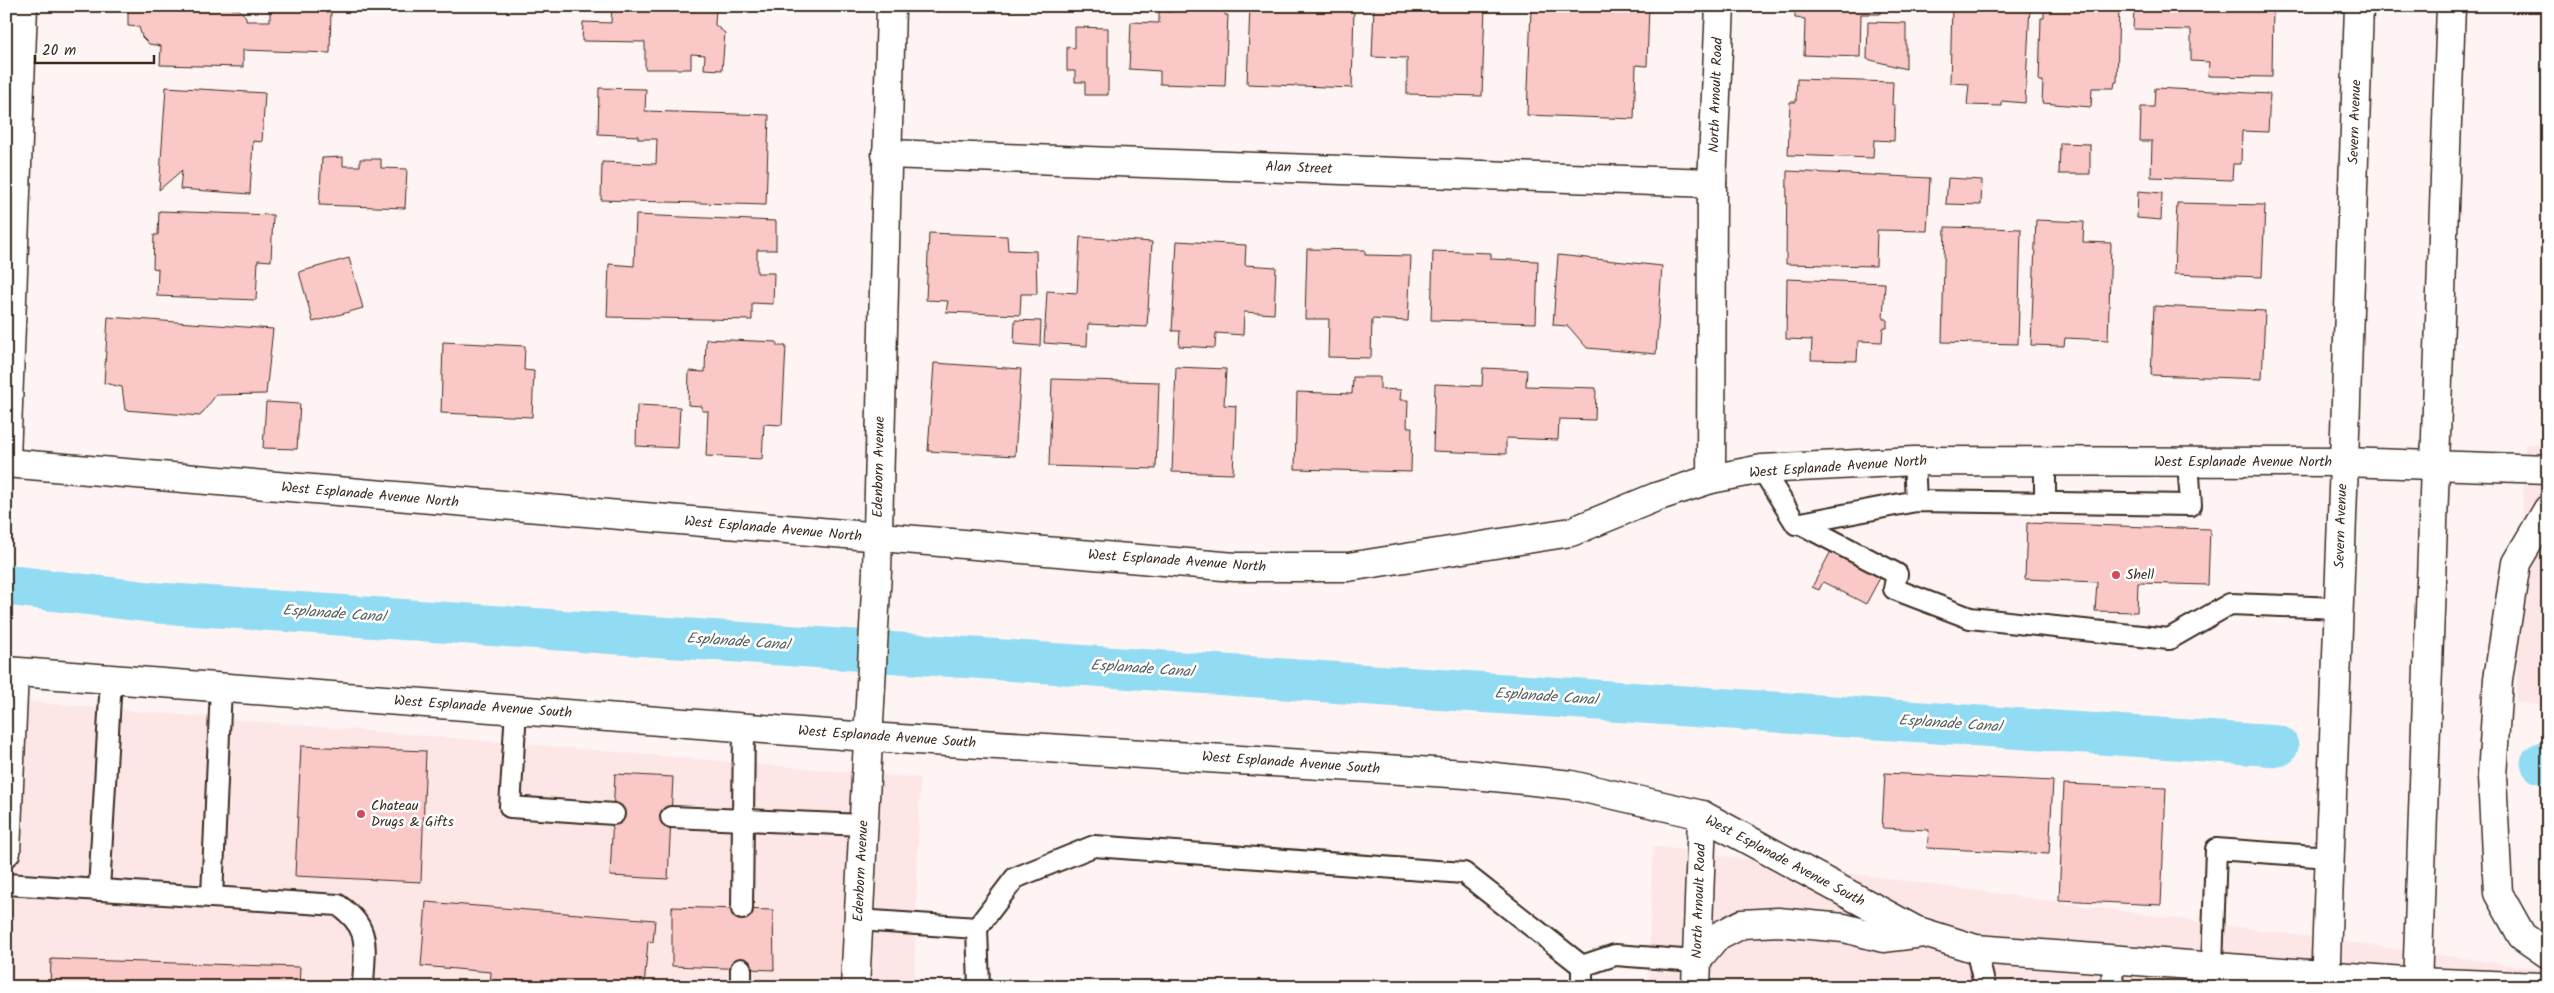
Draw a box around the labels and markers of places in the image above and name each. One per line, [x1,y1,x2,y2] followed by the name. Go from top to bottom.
[2126,564,2155,586] place label: Shell
[2110,569,2122,581] marker: Shell
[371,795,454,833] place label: Chateau Drugs & Gifts
[355,808,367,820] marker: Chateau Drugs & Gifts

